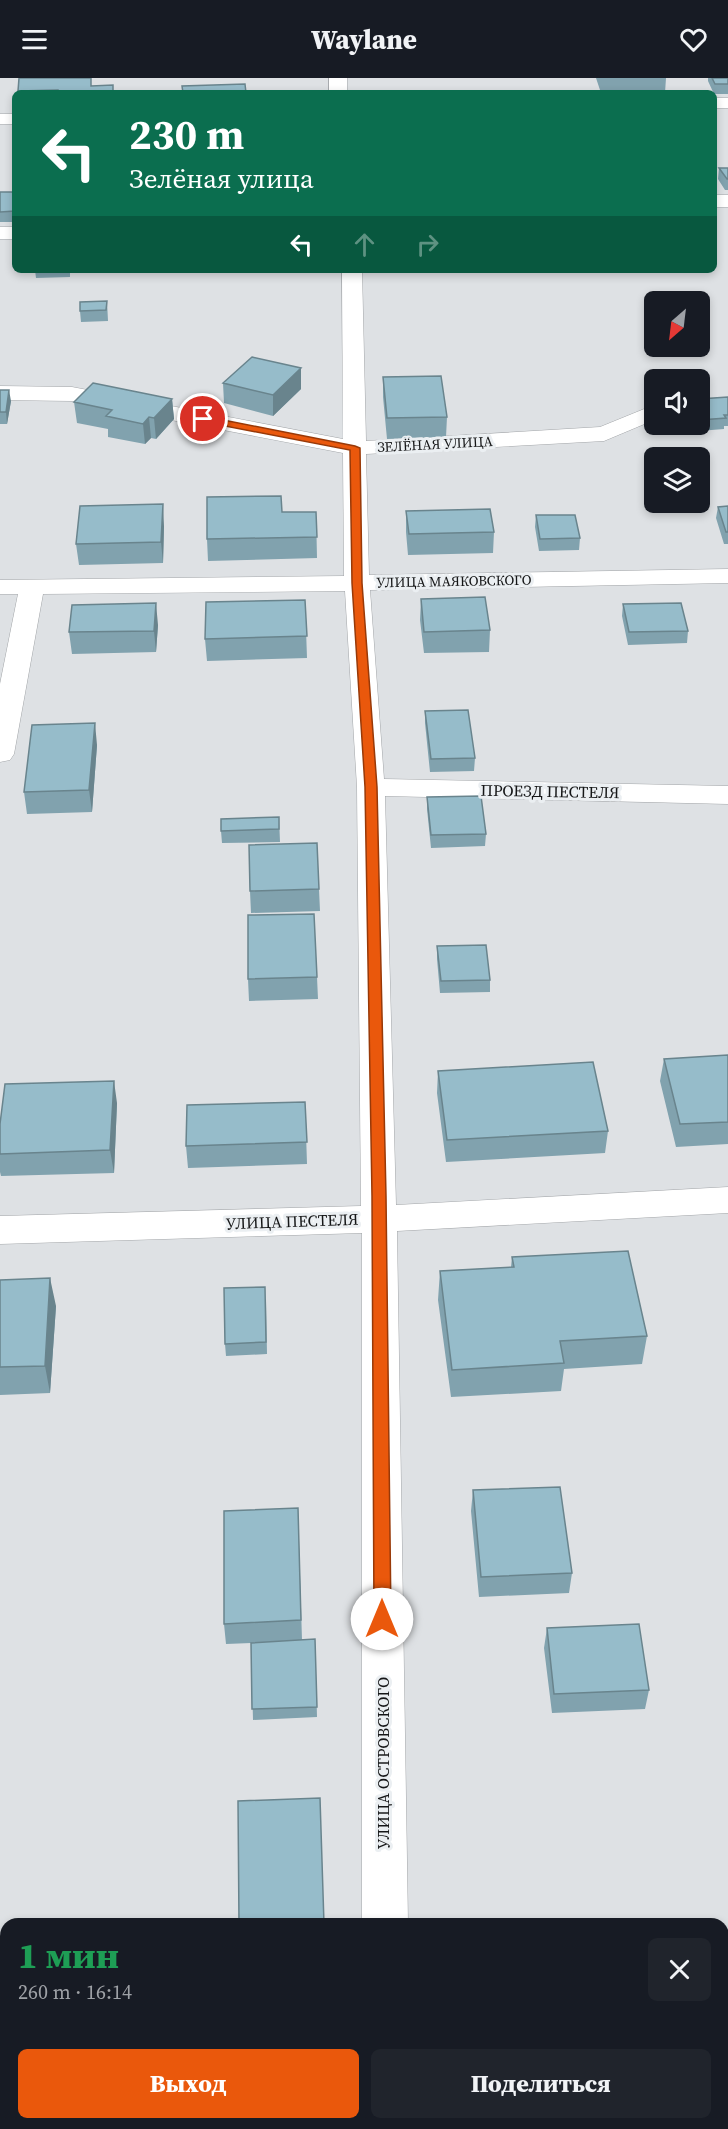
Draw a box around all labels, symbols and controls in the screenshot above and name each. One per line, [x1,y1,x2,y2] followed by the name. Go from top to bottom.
[311,21,417,58] text: Waylane
[18,23,51,56] icon: menu
[677,23,710,56] icon: heart
[129,105,244,163] text: 230 m
[30,114,108,192] icon: left
[129,160,314,197] text: Зелёная улица
[285,228,318,261] icon: left
[348,228,381,261] icon: ahead
[411,228,444,261] icon: right
[644,291,710,357] north arrow
[644,291,710,513] map controls
[644,369,710,435] button: sound
[177,393,228,444] pin
[186,402,219,435] icon: arrive
[377,431,494,457] street label: ЗЕЛЁНАЯ УЛИЦА
[644,447,710,513] button: layers
[376,570,532,592] street label: УЛИЦА МАЯКОВСКОГО
[480,779,620,803] street label: ПРОЕЗД ПЕСТЕЛЯ
[225,1208,359,1234] street label: УЛИЦА ПЕСТЕЛЯ
[350,1587,414,1651] position arrow
[372,1677,394,1849] street label: УЛИЦА ОСТРОВСКОГО
[18,1931,119,1980] text: 1 мин
[648,1938,711,2001] button: close
[18,1978,132,2006] text: 260 m · 16:14
[18,2049,359,2118] button: Выход
[371,2049,711,2118] button: Поделиться

